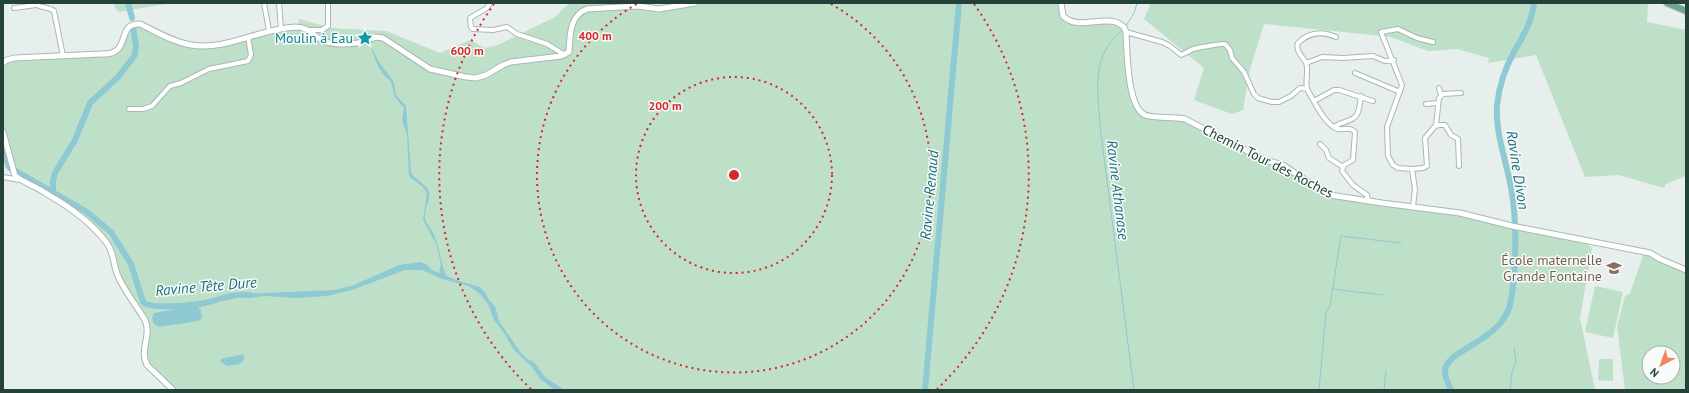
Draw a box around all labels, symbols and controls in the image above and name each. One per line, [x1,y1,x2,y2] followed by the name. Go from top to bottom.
[578,28,612,43] text: 400 m
[275,29,353,47] place label: Moulin à Eau
[356,29,374,47] place icon: Moulin à Eau
[450,43,484,58] text: 600 m
[648,98,682,113] text: 200 m
[1199,120,1337,202] street label: Chemin Tour des Roches
[1502,129,1534,211] water label: Ravine Divon
[1102,139,1134,241] water label: Ravine Athanase
[916,149,942,241] water label: Ravine Renaud
[727,168,741,182] centre of rings
[1501,251,1602,285] place label: École maternelle Grande Fontaine
[1605,259,1623,277] school or university icon: École maternelle Grande Fontaine
[154,272,258,300] water label: Ravine Tête Dure
[1641,345,1681,385] north arrow
[1647,365,1662,380] text: N

